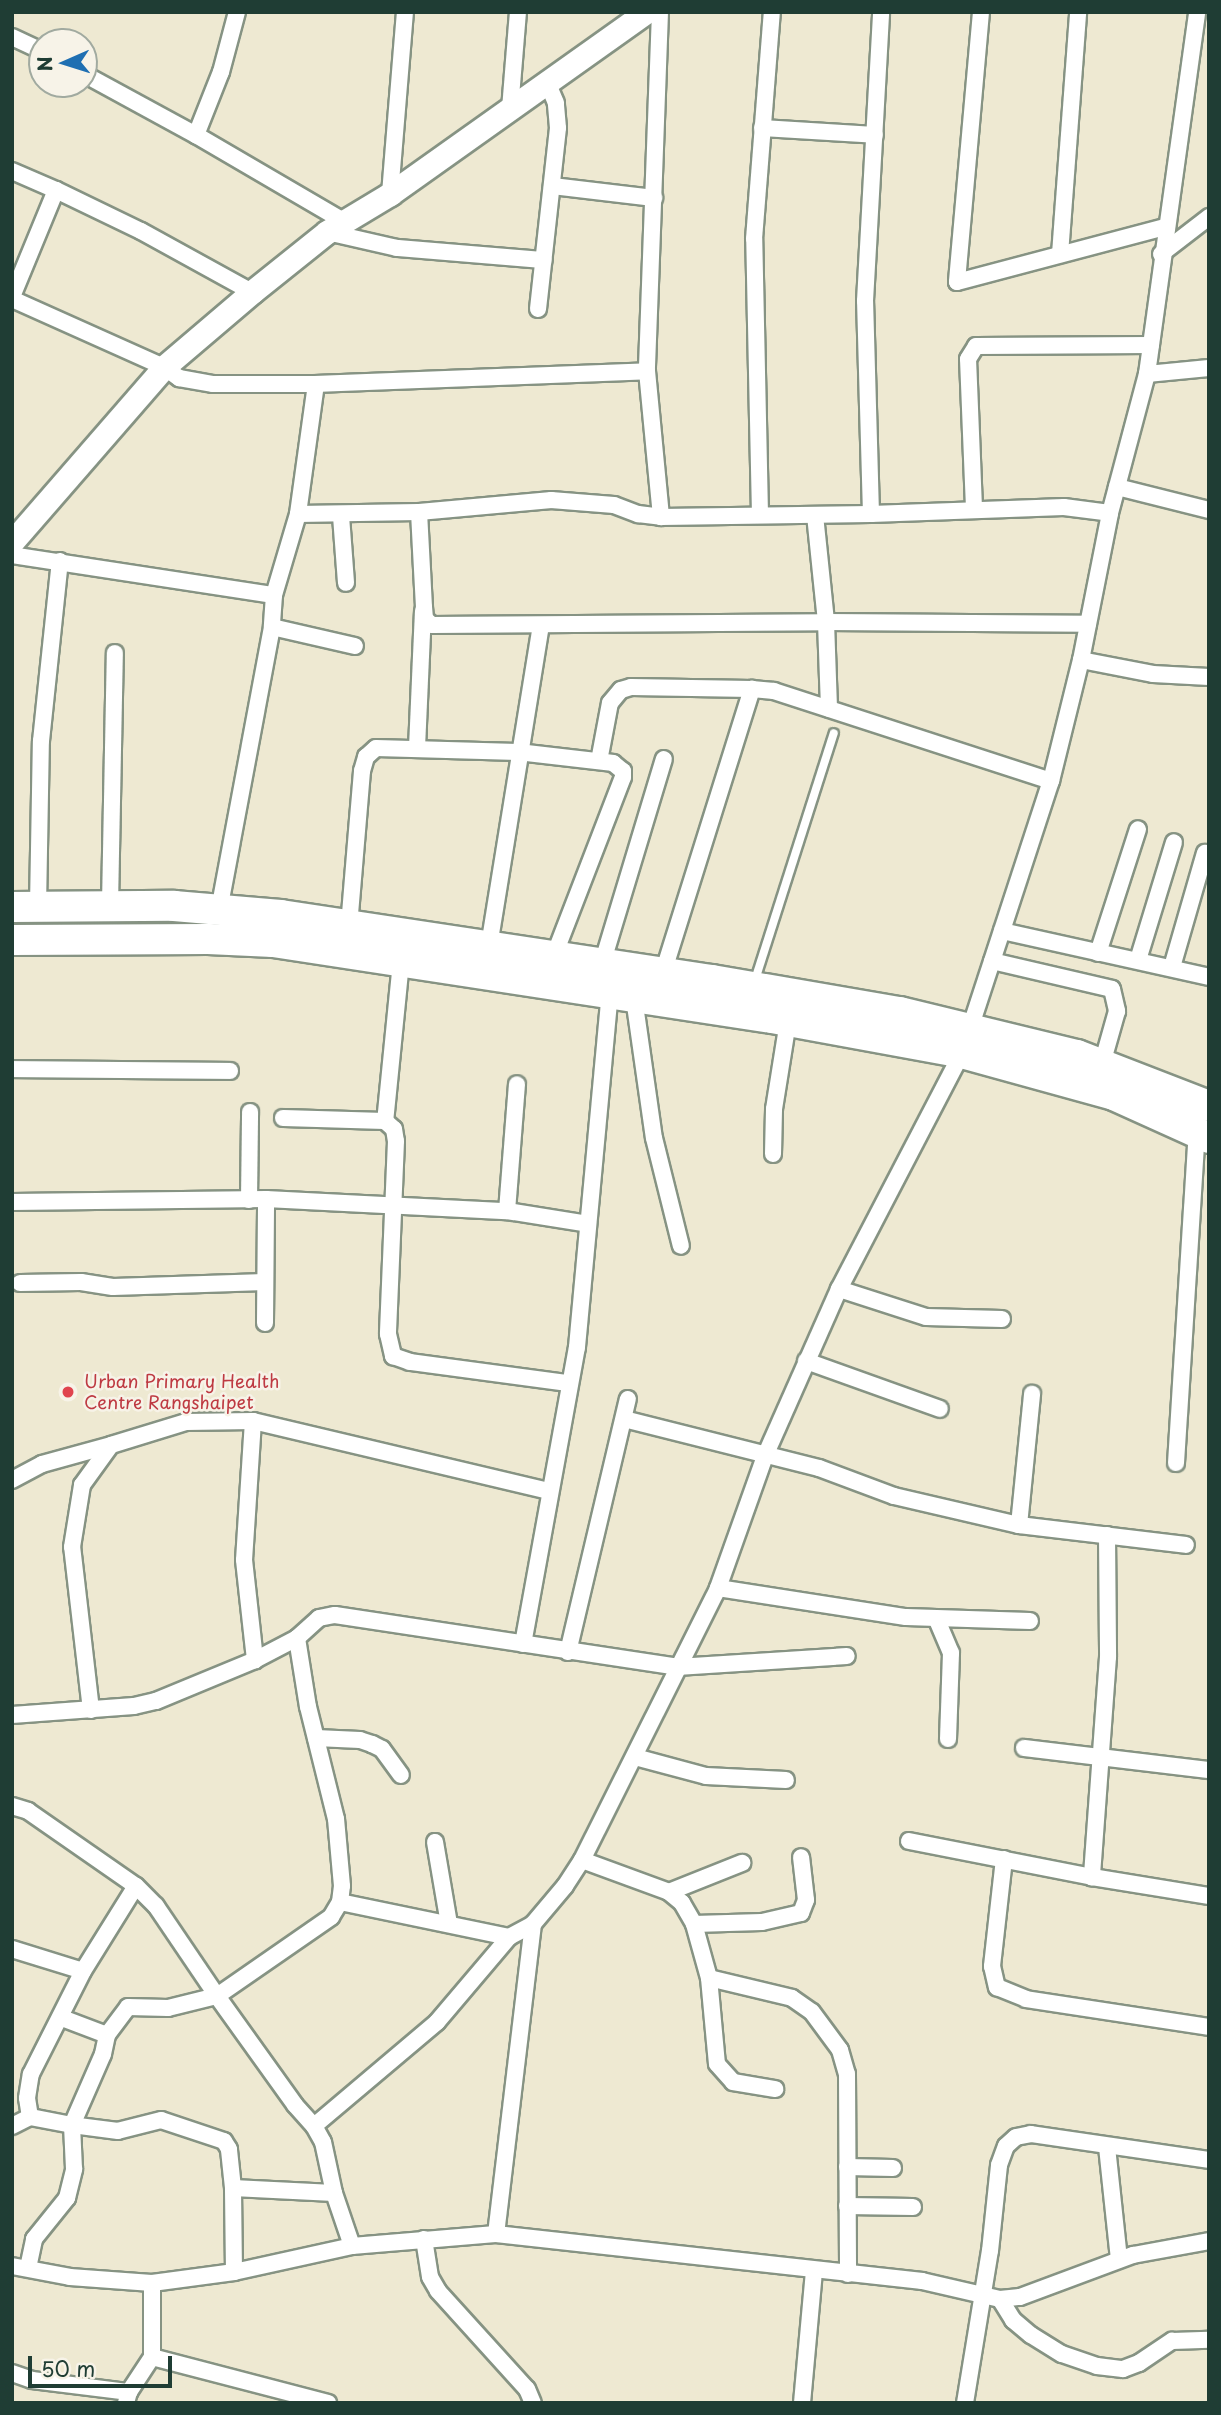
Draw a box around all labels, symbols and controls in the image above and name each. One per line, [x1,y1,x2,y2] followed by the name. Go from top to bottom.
[28,28,98,98] north arrow
[30,56,58,72] text: N
[84,1371,279,1414] place label: Urban Primary Health Centre Rangshaipet
[58,1382,78,1402] marker: Urban Primary Health Centre Rangshaipet
[32,2342,175,2386] scale bar
[41,2352,95,2384] text: 50 m

